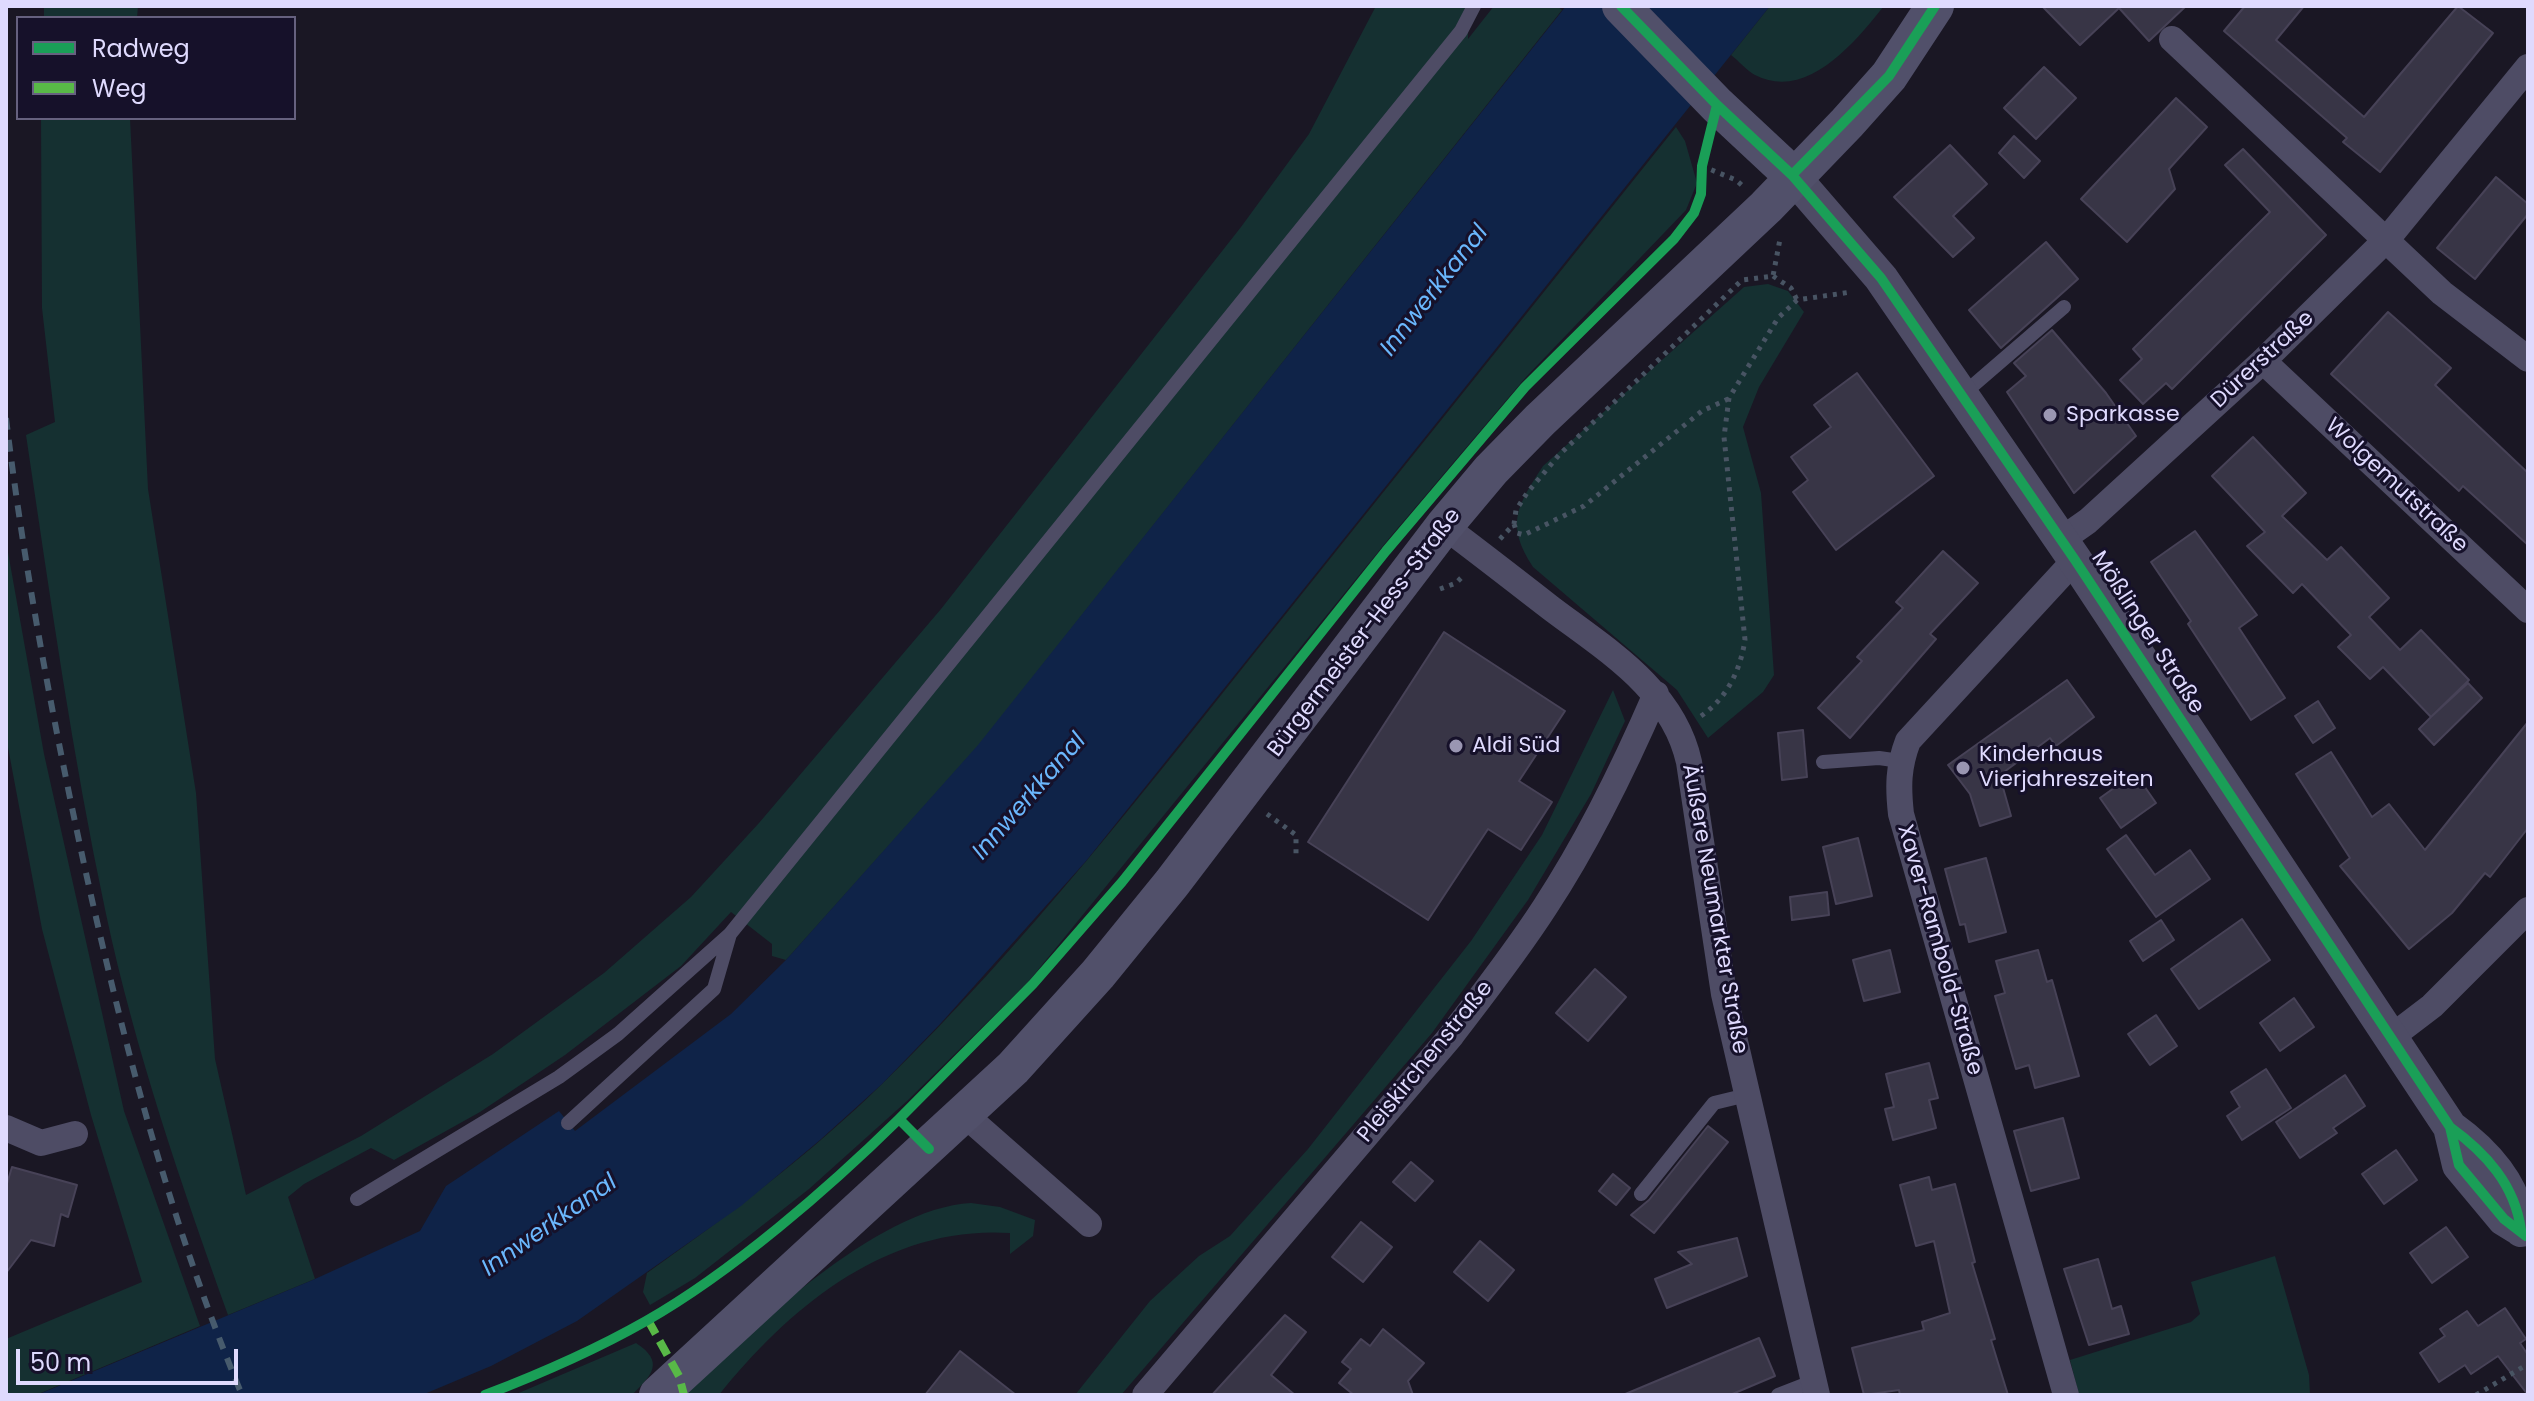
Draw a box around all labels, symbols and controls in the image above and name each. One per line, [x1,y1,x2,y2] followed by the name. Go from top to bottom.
[16,16,296,120] legend
[92,32,190,65] text: Radweg
[92,72,147,105] text: Weg
[1375,220,1495,362] water label: Innwerkkanal
[2206,306,2320,414] street label: Dürerstraße
[2066,402,2180,428] place label: Sparkasse
[2041,406,2059,424] marker: Sparkasse
[2319,413,2473,559] street label: Wolgemutstraße
[1263,504,1467,762] street label: Bürgermeister-Hess-Straße
[2085,547,2209,719] street label: Mößlinger Straße
[967,728,1093,866] water label: Innwerkkanal
[1472,733,1560,759] place label: Aldi Süd
[1447,737,1465,755] marker: Aldi Süd
[1979,742,2154,794] place label: Kinderhaus Vierjahreszeiten
[1954,759,1972,777] marker: Kinderhaus Vierjahreszeiten
[1675,762,1753,1056] street label: Äußere Neumarkter Straße
[1891,822,1987,1078] street label: Xaver-Rambold-Straße
[1353,976,1499,1148] street label: Pleiskirchenstraße
[477,1169,623,1283] water label: Innwerkkanal
[20,1333,242,1383] scale bar
[30,1346,91,1379] text: 50 m

